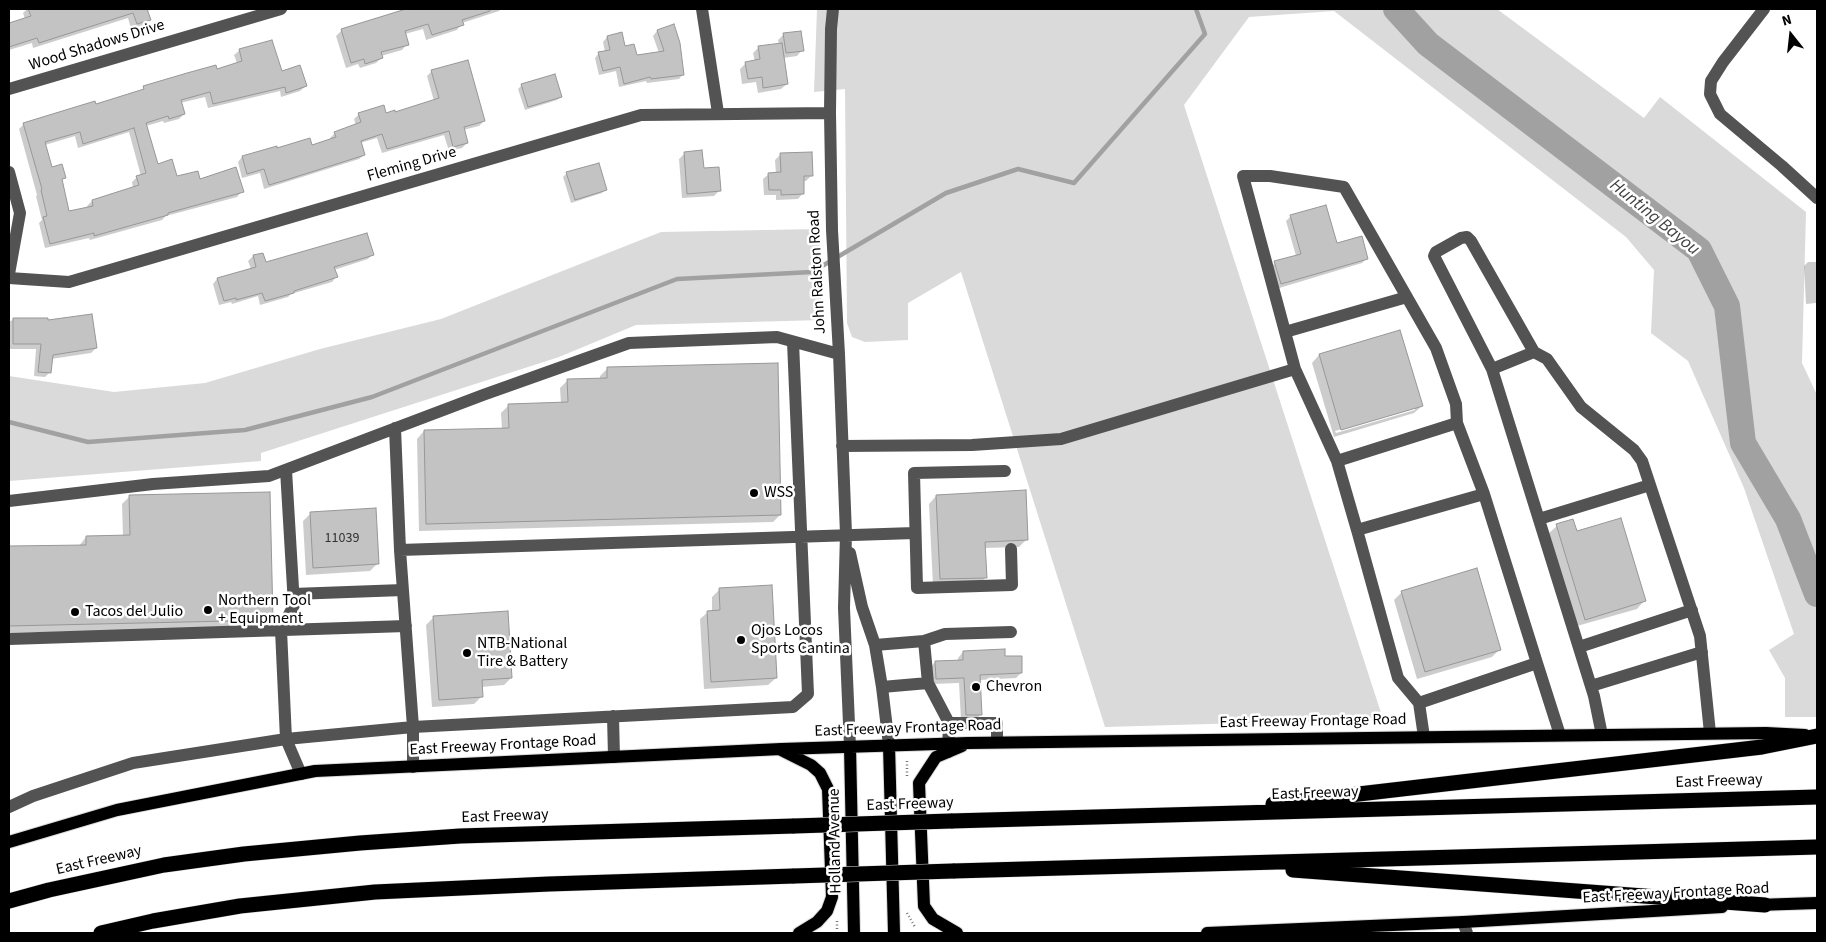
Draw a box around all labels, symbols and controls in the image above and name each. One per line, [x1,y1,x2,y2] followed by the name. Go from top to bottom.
[1766,10,1816,60] north arrow
[1780,10,1794,31] text: N
[27,16,167,76] street label: Wood Shadows Drive
[365,143,459,187] street label: Fleming Drive
[1605,175,1703,261] water label: Hunting Bayou
[805,209,831,335] street label: John Ralston Road
[764,483,793,503] place label: WSS
[748,487,760,499] marker: WSS
[325,531,359,547] house number: 11039
[218,591,311,629] place label: Northern Tool + Equipment
[85,602,183,622] place label: Tacos del Julio
[202,604,214,616] marker: Northern Tool + Equipment
[69,606,81,618] marker: Tacos del Julio
[751,621,850,659] place label: Ojos Locos Sports Cantina
[477,634,568,672] place label: NTB-National Tire & Battery
[735,634,747,646] marker: Ojos Locos Sports Cantina
[461,647,473,659] marker: NTB-National Tire & Battery
[986,677,1042,697] place label: Chevron
[970,681,982,693] marker: Chevron
[1219,711,1407,733] street label: East Freeway Frontage Road
[814,716,1002,742] street label: East Freeway Frontage Road
[409,732,597,760] street label: East Freeway Frontage Road
[1675,771,1763,793] street label: East Freeway
[1271,783,1359,805] street label: East Freeway
[825,788,847,894] street label: Holland Avenue
[866,794,954,816] street label: East Freeway
[461,806,549,828] street label: East Freeway
[54,842,144,880] street label: East Freeway
[1582,880,1770,908] street label: East Freeway Frontage Road

